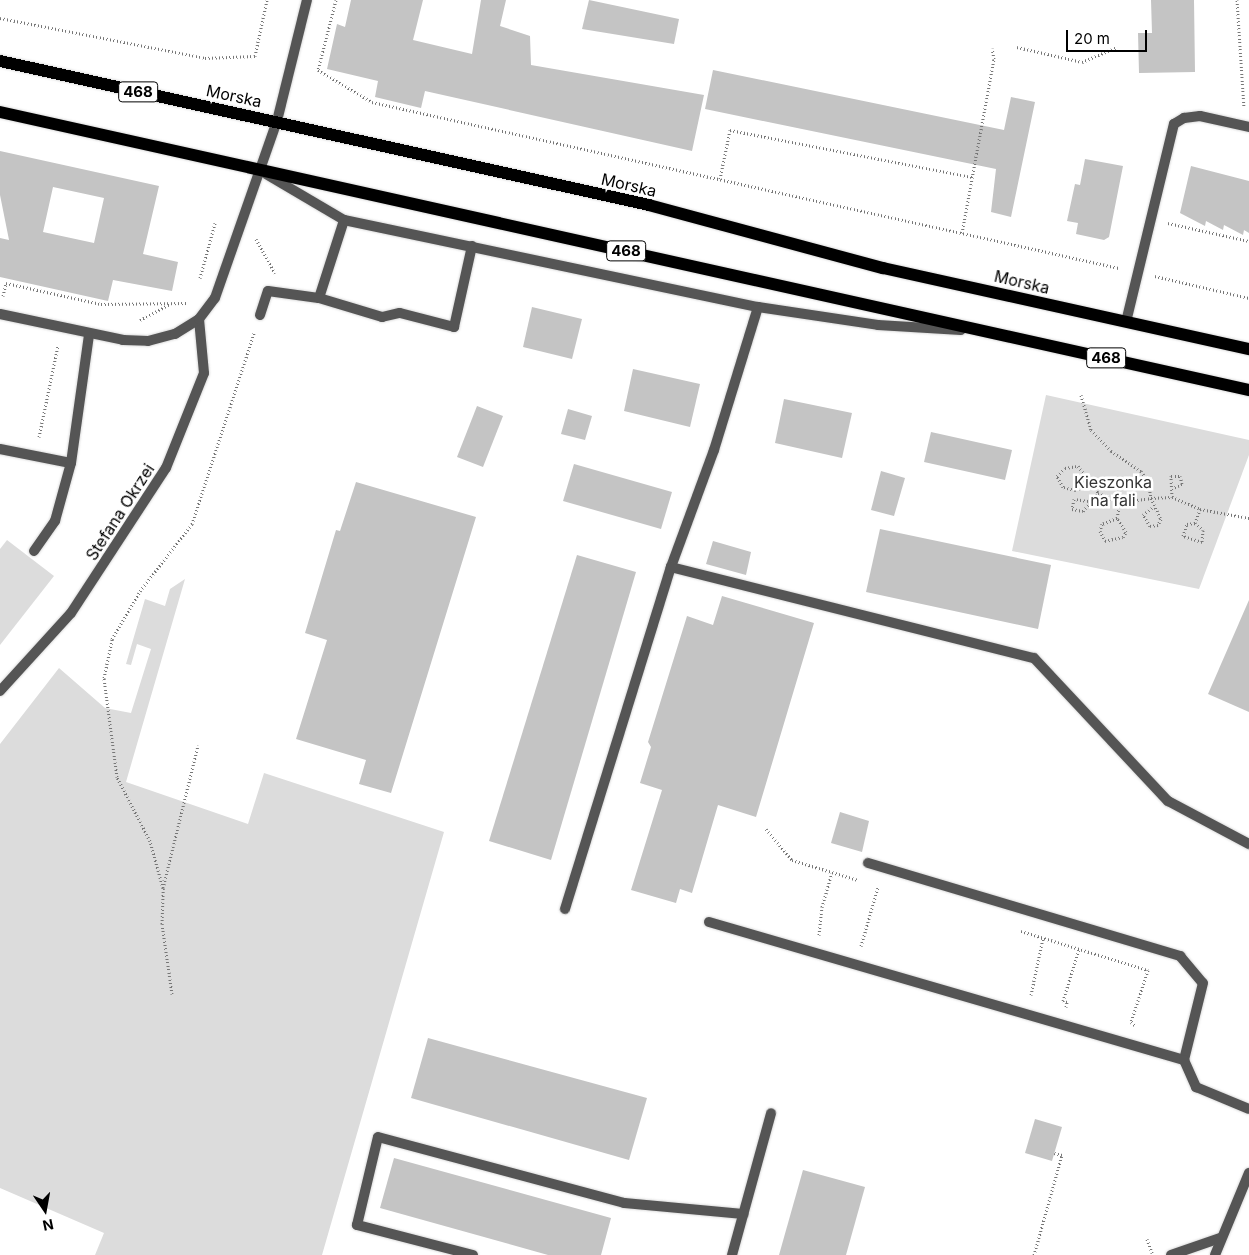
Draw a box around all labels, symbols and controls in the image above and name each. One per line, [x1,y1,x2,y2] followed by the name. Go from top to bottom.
[1069,20,1150,52] scale bar
[1074,29,1110,48] text: 20 m
[118,80,158,104] road number: 468
[204,81,264,111] street label: Morska
[599,169,659,201] street label: Morska
[606,238,646,264] road number: 468
[992,266,1052,298] street label: Morska
[1086,346,1126,370] road number: 468
[82,460,158,564] street label: Stefana Okrzei
[1074,472,1152,510] park label: Kieszonka na fali
[20,1185,70,1235] north arrow
[41,1216,55,1235] text: N

